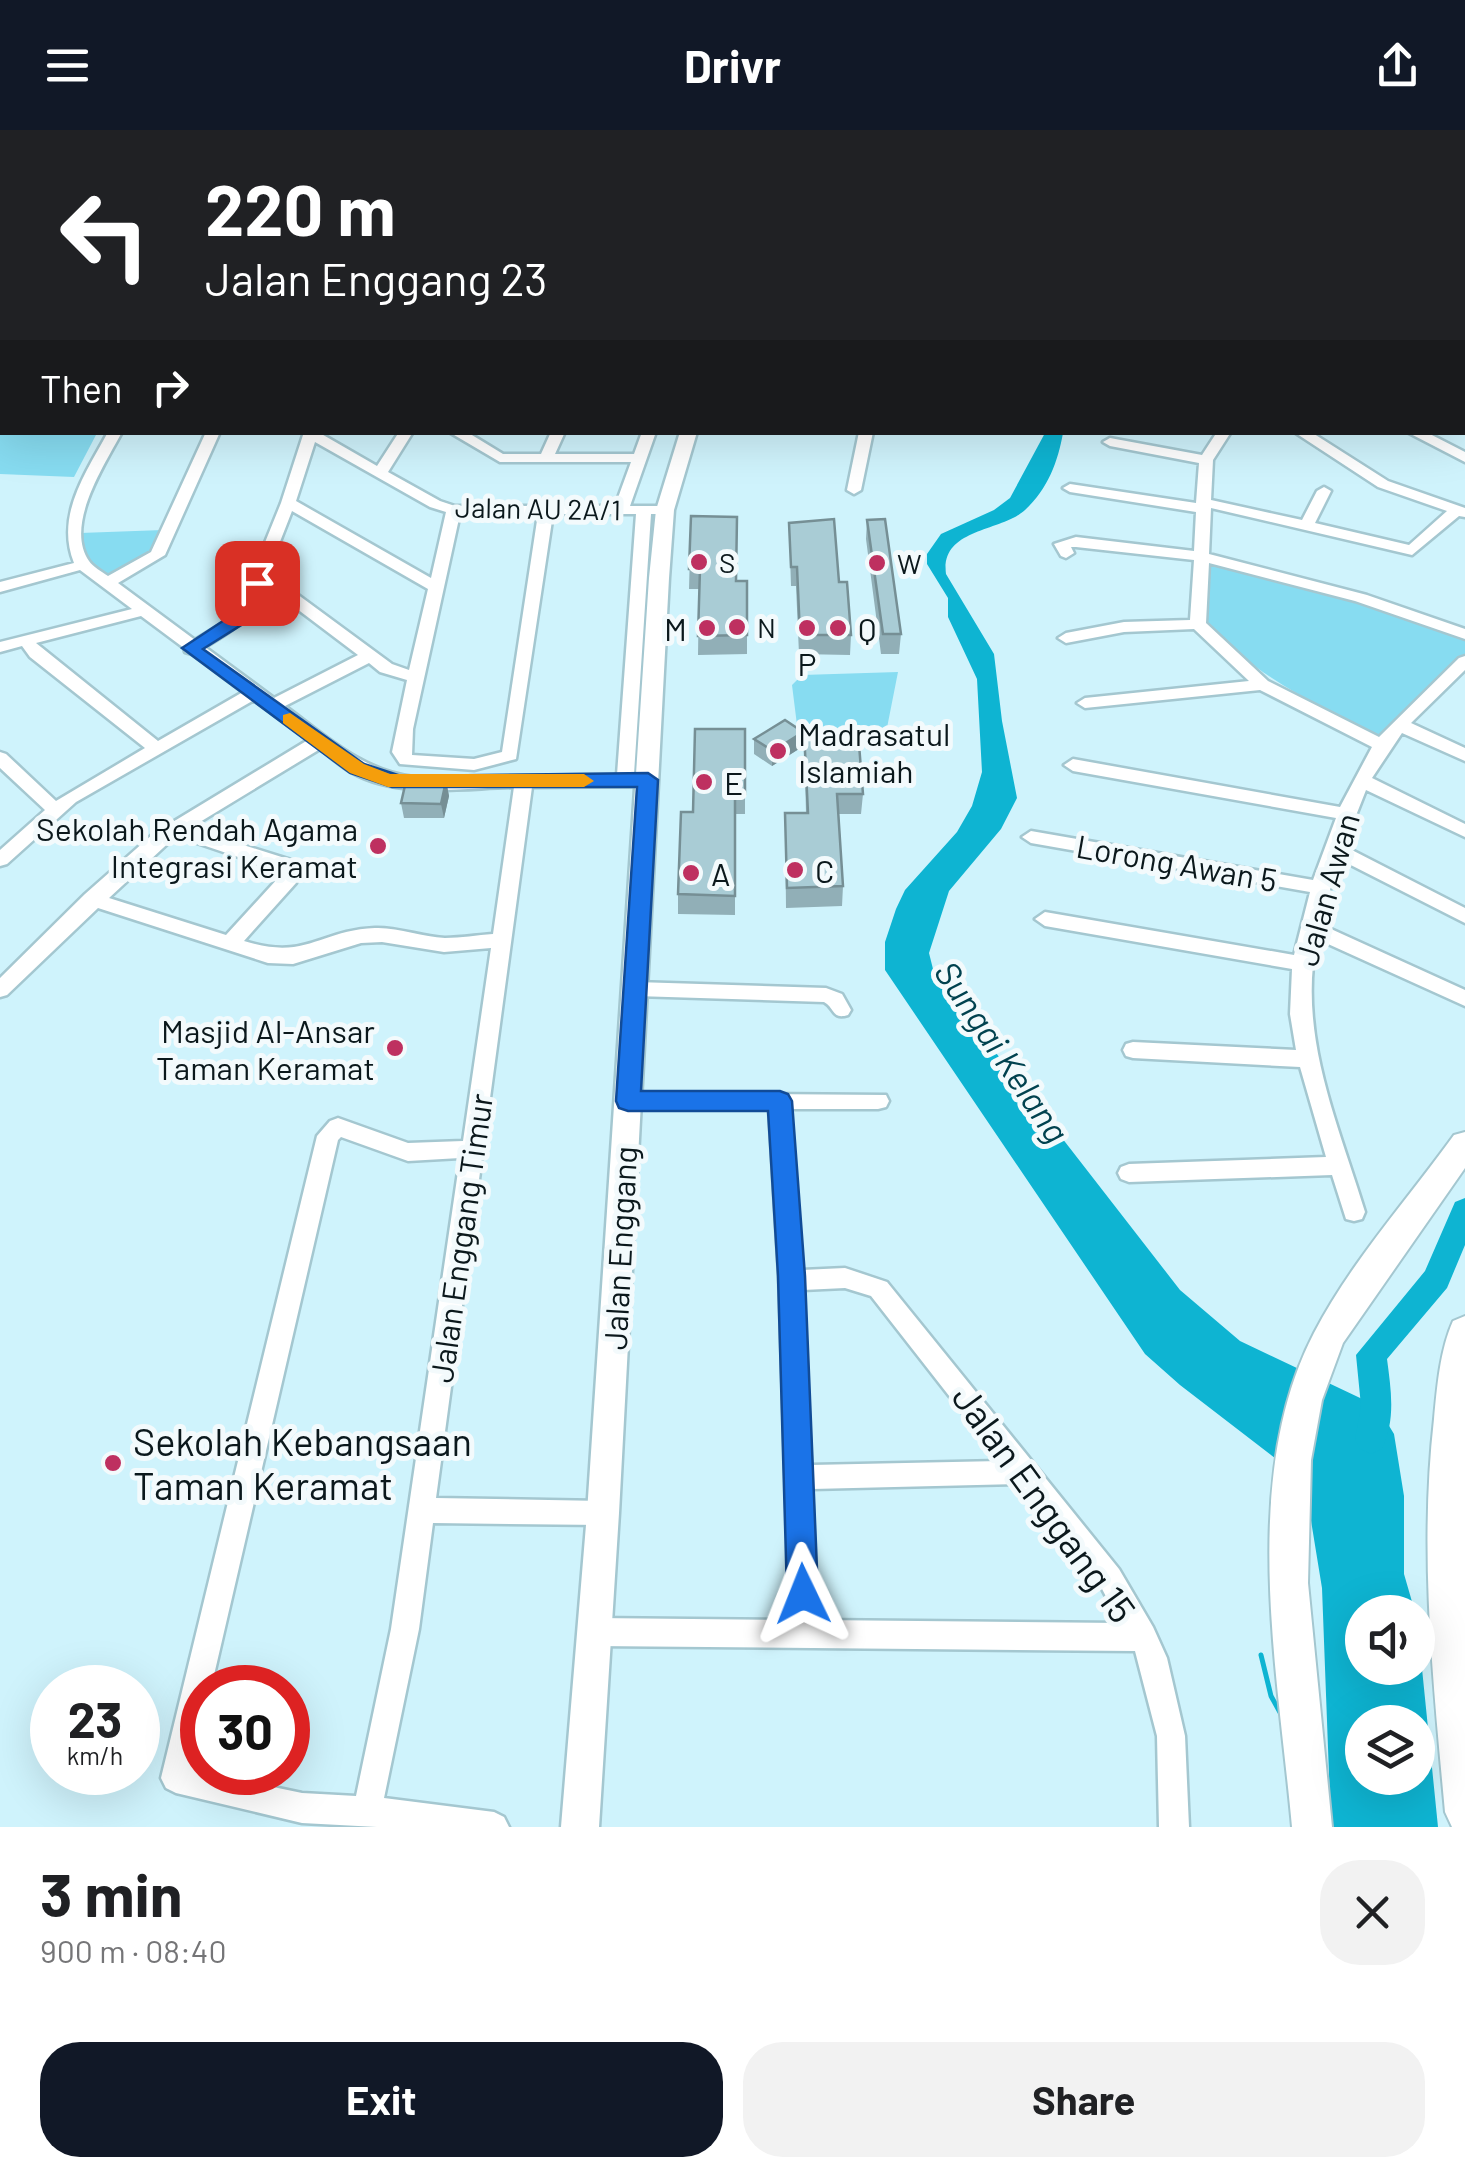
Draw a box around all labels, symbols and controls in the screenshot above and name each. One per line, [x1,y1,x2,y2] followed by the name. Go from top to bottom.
[40,38,95,93] icon: menu
[684,38,781,92] text: Drivr
[1370,38,1425,93] icon: share
[205,166,396,250] text: 220 m
[40,170,170,300] icon: left
[205,251,548,305] text: Jalan Enggang 23
[143,360,198,415] icon: right
[40,365,123,411] text: Then
[455,490,621,526] street label: Jalan AU 2A/1
[215,541,300,626] pin
[719,545,735,579] place label: S
[897,546,922,580] place label: W
[688,551,710,573] marker: S
[866,552,888,574] marker: W
[230,556,285,611] icon: arrive
[664,609,687,647] place label: M
[858,609,876,647] place label: Q
[757,610,776,644] place label: N
[726,616,748,638] marker: N
[696,617,718,639] marker: M
[796,617,818,639] marker: P
[827,617,849,639] marker: Q
[798,644,816,682] place label: P
[798,714,950,789] place label: Madrasatul Islamiah
[767,740,789,762] marker: Madrasatul Islamiah
[724,763,743,801] place label: E
[693,771,715,793] marker: E
[1286,808,1366,970] street label: Jalan Awan
[36,809,358,884] place label: Sekolah Rendah Agama Integrasi Keramat
[1074,826,1280,898] street label: Lorong Awan 5
[367,835,389,857] marker: Sekolah Rendah Agama Integrasi Keramat
[815,851,834,889] place label: C
[711,854,730,892] place label: A
[784,859,806,881] marker: C
[680,862,702,884] marker: A
[927,952,1079,1150] water label: Sungai Kelang
[156,1011,375,1086] place label: Masjid Al-Ansar Taman Keramat
[384,1037,406,1059] marker: Masjid Al-Ansar Taman Keramat
[421,1091,499,1385] street label: Jalan Enggang Timur
[595,1145,643,1351] street label: Jalan Enggang
[943,1375,1147,1631] street label: Jalan Enggang 15
[133,1418,472,1508] place label: Sekolah Kebangsaan Taman Keramat
[102,1452,124,1474] marker: Sekolah Kebangsaan Taman Keramat
[751,1542,855,1646] position arrow
[1345,1595,1435,1795] map controls
[1345,1595,1435,1685] button: sound
[180,1665,310,1795] speed limit sign: 30
[68,1688,122,1748] text: 23
[1345,1705,1435,1795] button: layers
[67,1740,123,1770] text: km/h
[40,1857,183,1929] text: 3 min
[1320,1860,1425,1965] button: close
[40,1931,227,1969] text: 900 m · 08:40
[40,2042,723,2157] button: Exit
[743,2042,1425,2157] button: Share

